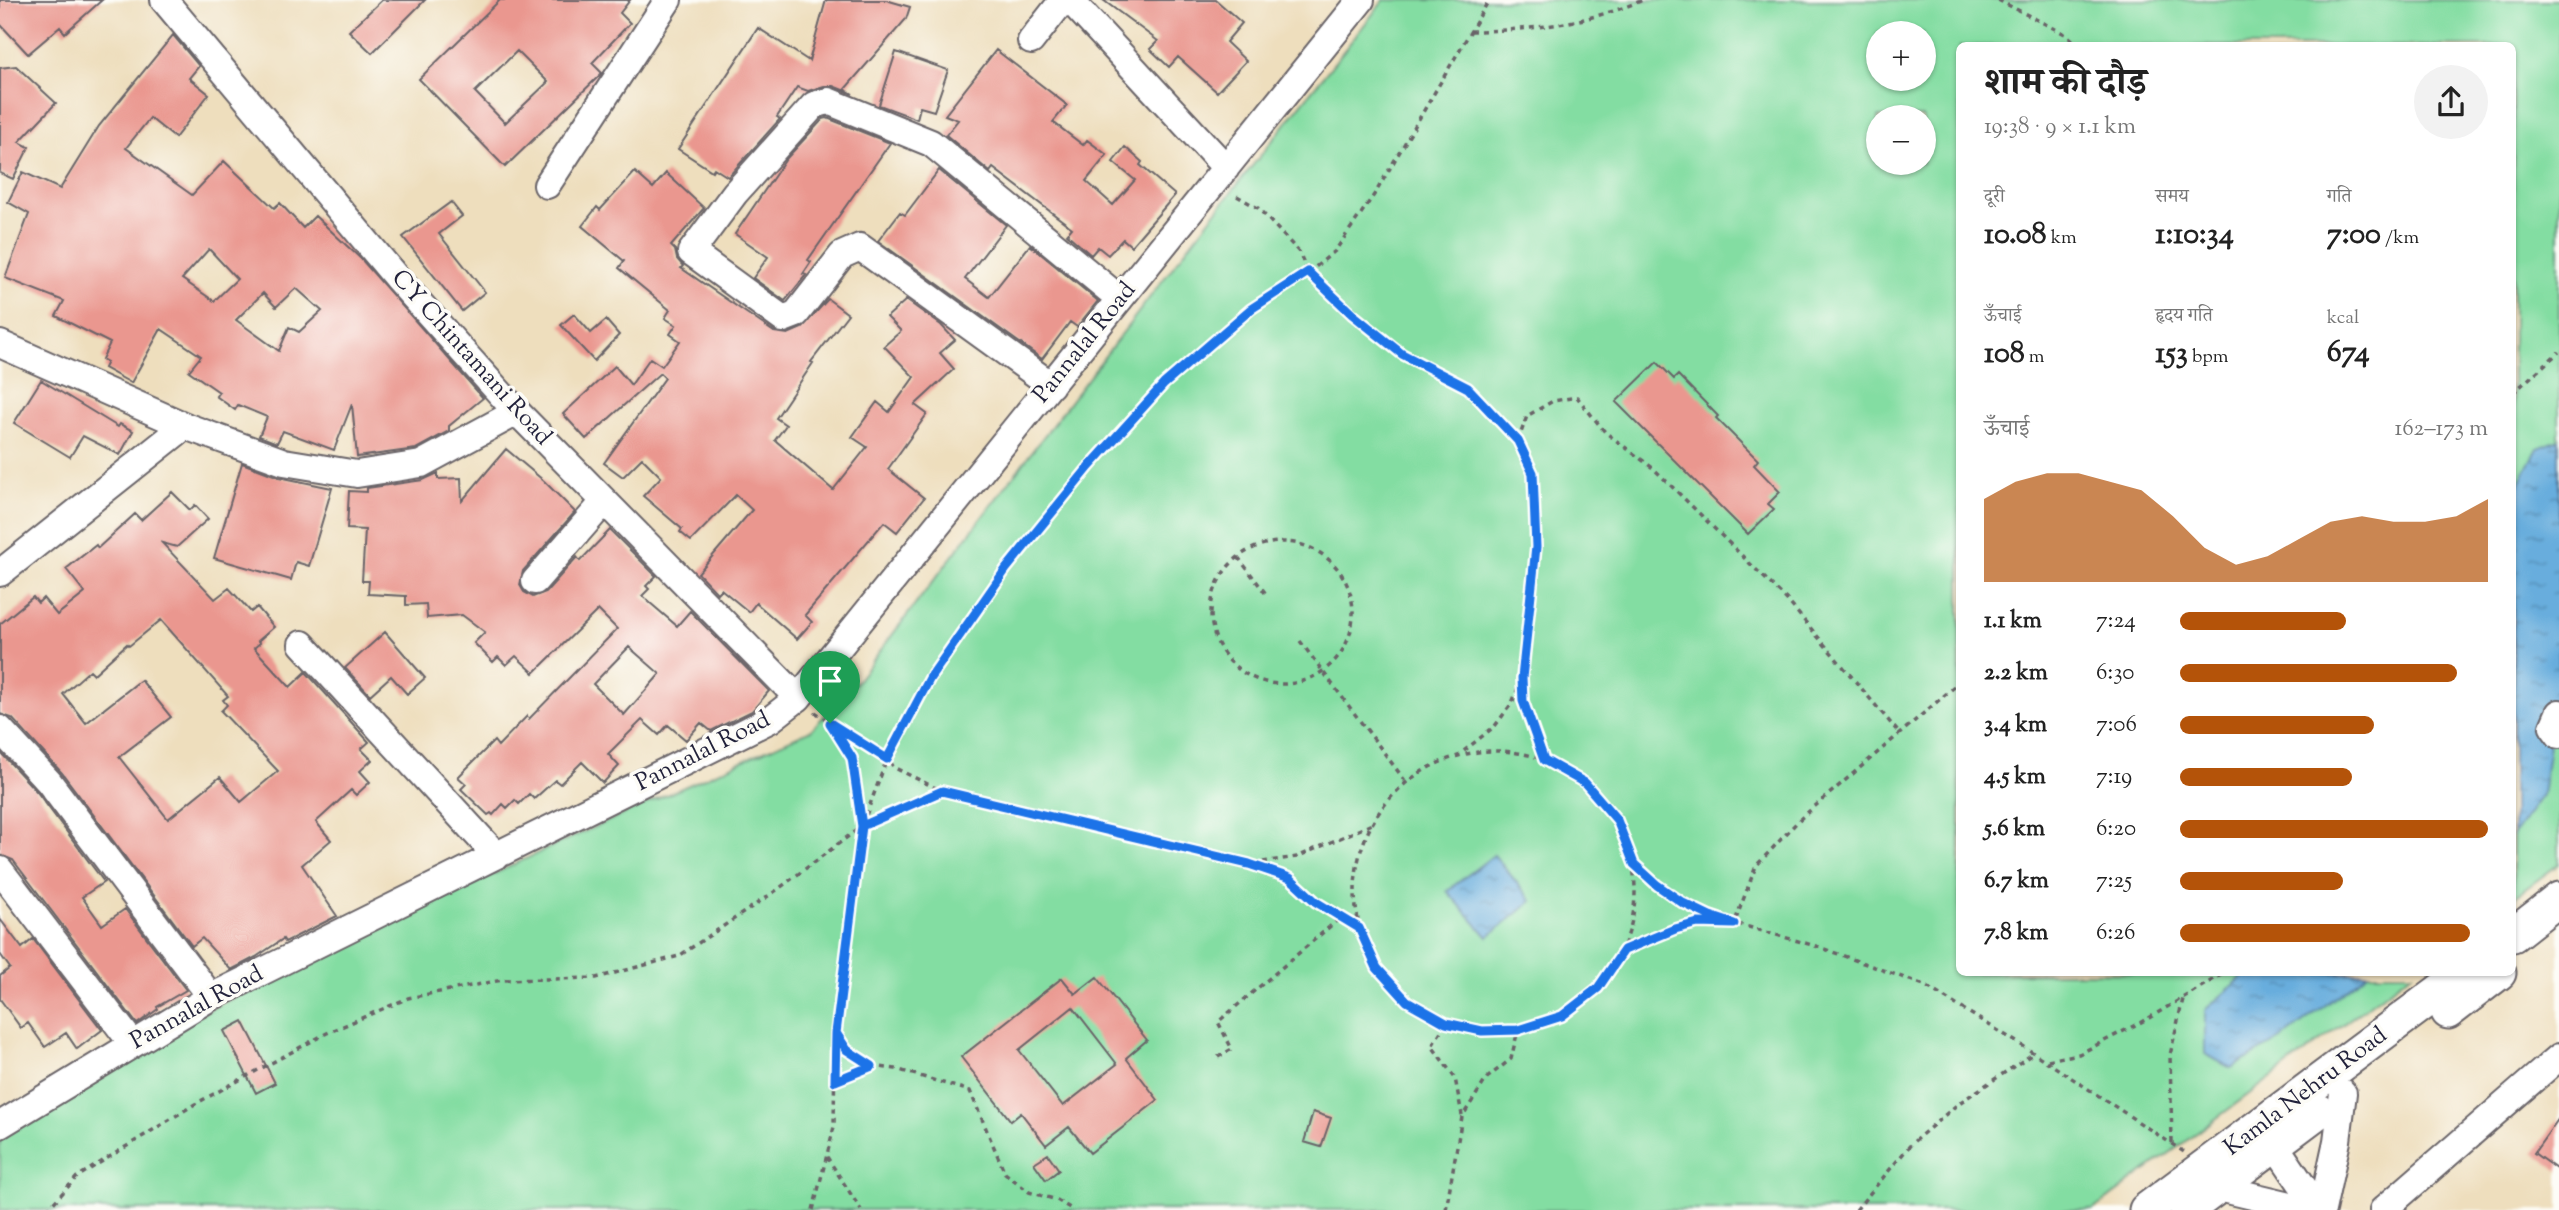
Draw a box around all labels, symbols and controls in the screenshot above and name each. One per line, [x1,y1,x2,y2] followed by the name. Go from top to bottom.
[1866,21,1936,175] map controls
[1866,21,1936,91] button: +
[1984,58,2147,112] text: शाम की दौड़
[2414,65,2488,139] button: share
[1866,105,1936,175] button: −
[1984,111,2136,144] text: 19:38 · 9 × 1.1 km
[1984,184,2005,211] text: दूरी
[2155,184,2189,211] text: समय
[2327,184,2352,211] text: गति
[1984,214,2047,257] text: 10.08
[2155,214,2234,257] text: 1:10:34
[2327,214,2381,257] text: 7:00
[2047,225,2077,252] text: km
[2381,225,2419,252] text: /km
[383,263,560,454] street label: CY Chintamani Road
[1025,275,1145,411] street label: Pannalal Road
[1984,303,2021,330] text: ऊँचाई
[2155,303,2213,330] text: हृदय गति
[2327,305,2359,332] text: kcal
[2327,332,2370,375] text: 674
[1984,333,2025,376] text: 108
[2155,333,2188,376] text: 153
[2025,344,2045,371] text: m
[2188,344,2228,371] text: bpm
[1984,413,2029,446] text: ऊँचाई
[2394,413,2488,446] text: 162–173 m
[1984,605,2042,638] text: 1.1 km
[2096,605,2136,638] text: 7:24
[800,651,860,723] pin
[1984,657,2048,690] text: 2.2 km
[2096,657,2134,690] text: 6:30
[811,662,849,700] icon: arrive
[630,703,777,801] street label: Pannalal Road
[1984,709,2047,742] text: 3.4 km
[2096,709,2137,742] text: 7:06
[1984,761,2046,794] text: 4.5 km
[2096,761,2132,794] text: 7:19
[1984,813,2045,846] text: 5.6 km
[2096,813,2136,846] text: 6:20
[1984,865,2049,898] text: 6.7 km
[2096,865,2132,898] text: 7:25
[1984,917,2048,950] text: 7.8 km
[2096,917,2135,950] text: 6:26
[124,957,270,1059] street label: Pannalal Road
[2217,1019,2395,1165] street label: Kamla Nehru Road

